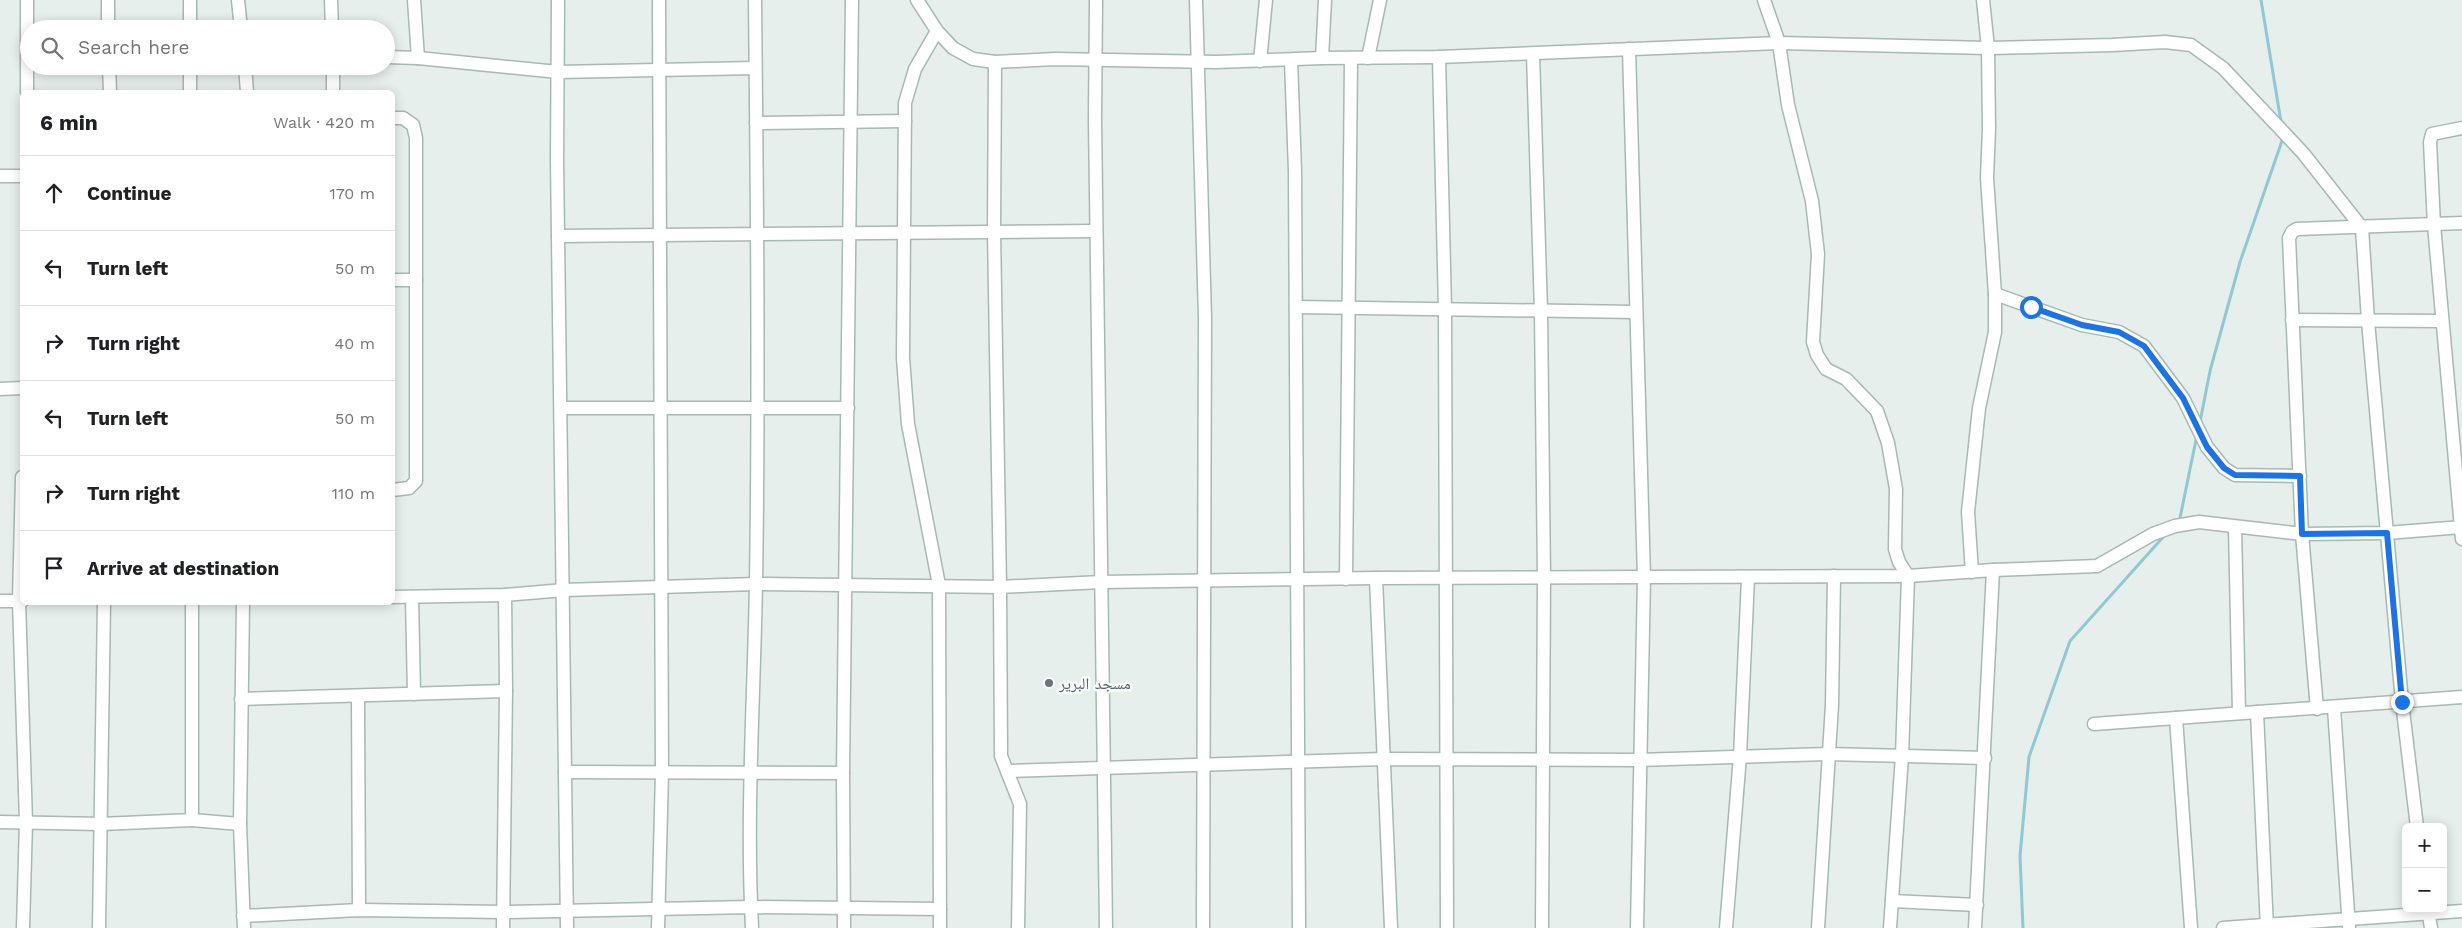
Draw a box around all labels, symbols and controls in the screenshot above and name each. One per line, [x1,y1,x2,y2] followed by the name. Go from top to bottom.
[20,20,395,75] search box
[38,34,66,62] icon: search
[78,36,189,59] text: Search here
[40,110,98,135] text: 6 min
[273,113,375,132] text: Walk · 420 m
[40,179,68,207] icon: ahead
[87,182,171,205] text: Continue
[329,184,375,203] text: 170 m
[40,254,68,282] icon: left
[87,257,168,280] text: Turn left
[335,259,375,278] text: 50 m
[2020,296,2043,319] route start
[40,329,68,357] icon: right
[87,332,180,355] text: Turn right
[335,334,375,353] text: 40 m
[40,404,68,432] icon: left
[87,407,168,430] text: Turn left
[335,409,375,428] text: 50 m
[40,479,68,507] icon: right
[87,482,180,505] text: Turn right
[332,484,375,503] text: 110 m
[40,554,68,582] icon: arrive
[87,557,279,580] text: Arrive at destination
[1058,674,1131,693] place label: مسجد البرير
[1043,677,1055,689] marker: مسجد البرير
[2391,691,2414,714] route end
[2402,823,2447,913] map controls
[2402,823,2447,868] button: +
[2402,868,2447,913] button: −

